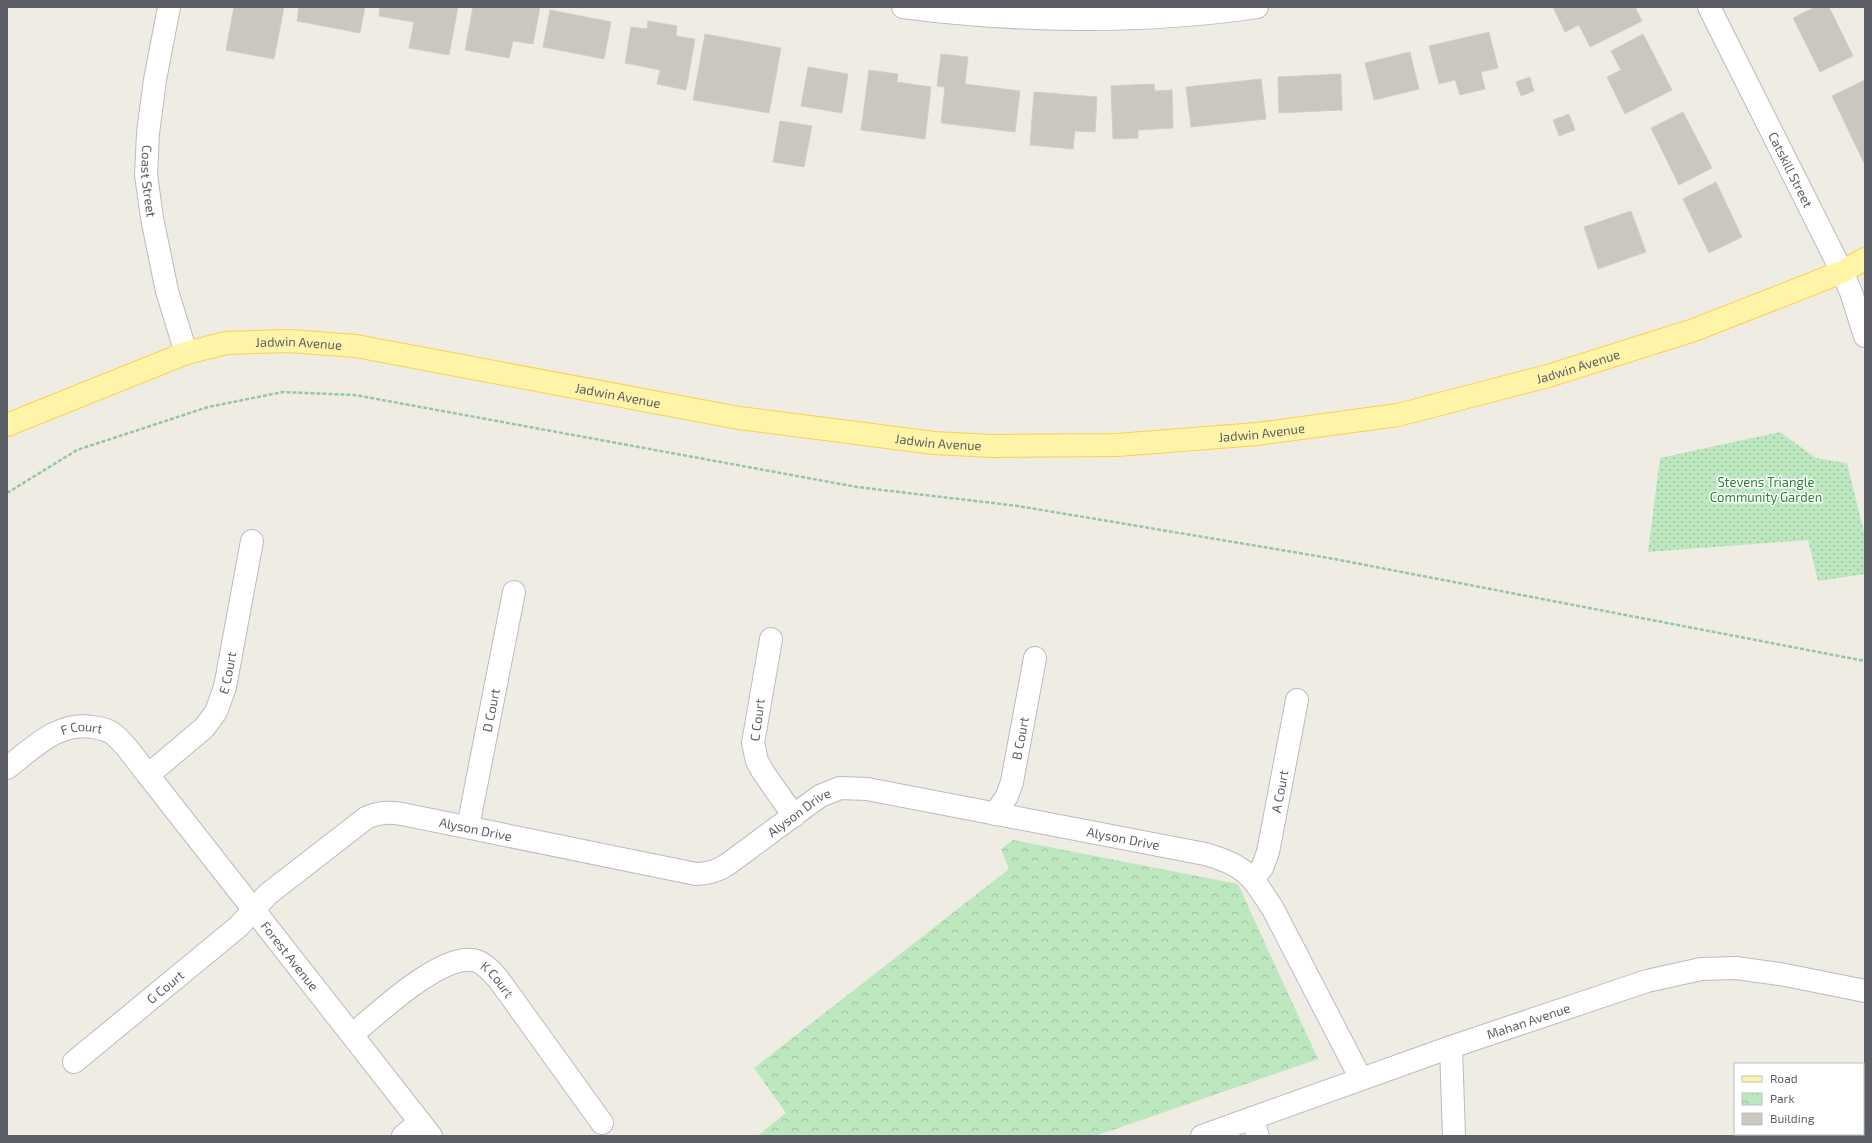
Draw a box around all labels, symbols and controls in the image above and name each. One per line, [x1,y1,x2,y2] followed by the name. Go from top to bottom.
[1765,129,1816,210] street label: Catskill Street
[138,145,160,218] street label: Coast Street
[255,333,343,353] street label: Jadwin Avenue
[1535,346,1622,387] street label: Jadwin Avenue
[574,379,662,411] street label: Jadwin Avenue
[1218,420,1306,445] street label: Jadwin Avenue
[894,430,982,453] street label: Jadwin Avenue
[1710,474,1822,505] park label: Stevens Triangle Community Garden
[215,650,239,696] street label: E Court
[479,687,503,733] street label: D Court
[746,698,768,742] street label: C Court
[1008,715,1032,761] street label: B Court
[58,718,104,738] street label: F Court
[1268,769,1291,814] street label: A Court
[764,785,833,840] street label: Alyson Drive
[438,814,513,844] street label: Alyson Drive
[1086,823,1161,853] street label: Alyson Drive
[258,918,322,994] street label: Forest Avenue
[478,958,517,1001] street label: K Court
[143,967,187,1007] street label: G Court
[1485,999,1572,1042] street label: Mahan Avenue
[1734,1063,1864,1135] legend
[1770,1071,1798,1085] text: Road
[1770,1091,1795,1105] text: Park
[1770,1111,1815,1125] text: Building

